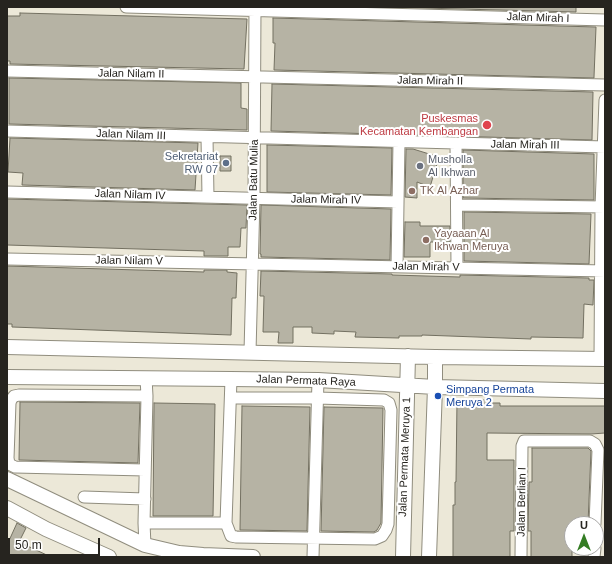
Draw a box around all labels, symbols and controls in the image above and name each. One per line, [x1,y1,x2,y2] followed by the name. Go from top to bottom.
[506,10,570,26] street label: Jalan Mirah I
[98,67,164,81] street label: Jalan Nilam II
[397,74,463,88] street label: Jalan Mirah II
[360,112,478,138] place label: Puskesmas Kecamatan Kembangan
[481,119,493,131] marker: Puskesmas Kecamatan Kembangan
[96,127,166,143] street label: Jalan Nilam III
[490,138,560,152] street label: Jalan Mirah III
[247,139,261,221] street label: Jalan Batu Mulia
[165,150,218,176] place label: Sekretariat RW 07
[428,153,476,179] place label: Musholla Al Ikhwan
[221,158,231,168] marker: Sekretariat RW 07
[415,161,425,171] marker: Musholla Al Ikhwan
[420,184,479,198] place label: TK Al Azhar
[407,186,417,196] marker: TK Al Azhar
[94,187,166,203] street label: Jalan Nilam IV
[291,193,361,207] street label: Jalan Mirah IV
[434,227,509,253] place label: Yayaaan Al Ikhwan Meruya
[421,235,431,245] marker: Yayaaan Al Ikhwan Meruya
[95,254,163,268] street label: Jalan Nilam V
[392,260,460,274] street label: Jalan Mirah V
[256,373,356,389] street label: Jalan Permata Raya
[446,383,534,409] place label: Simpang Permata Meruya 2
[433,391,443,401] marker: Simpang Permata Meruya 2
[396,397,414,517] street label: Jalan Permata Meruya 1
[515,467,529,537] street label: Jalan Berlian I
[564,516,604,556] north arrow
[580,519,588,531] text: U
[10,530,102,556] scale bar
[15,538,42,552] text: 50 m

